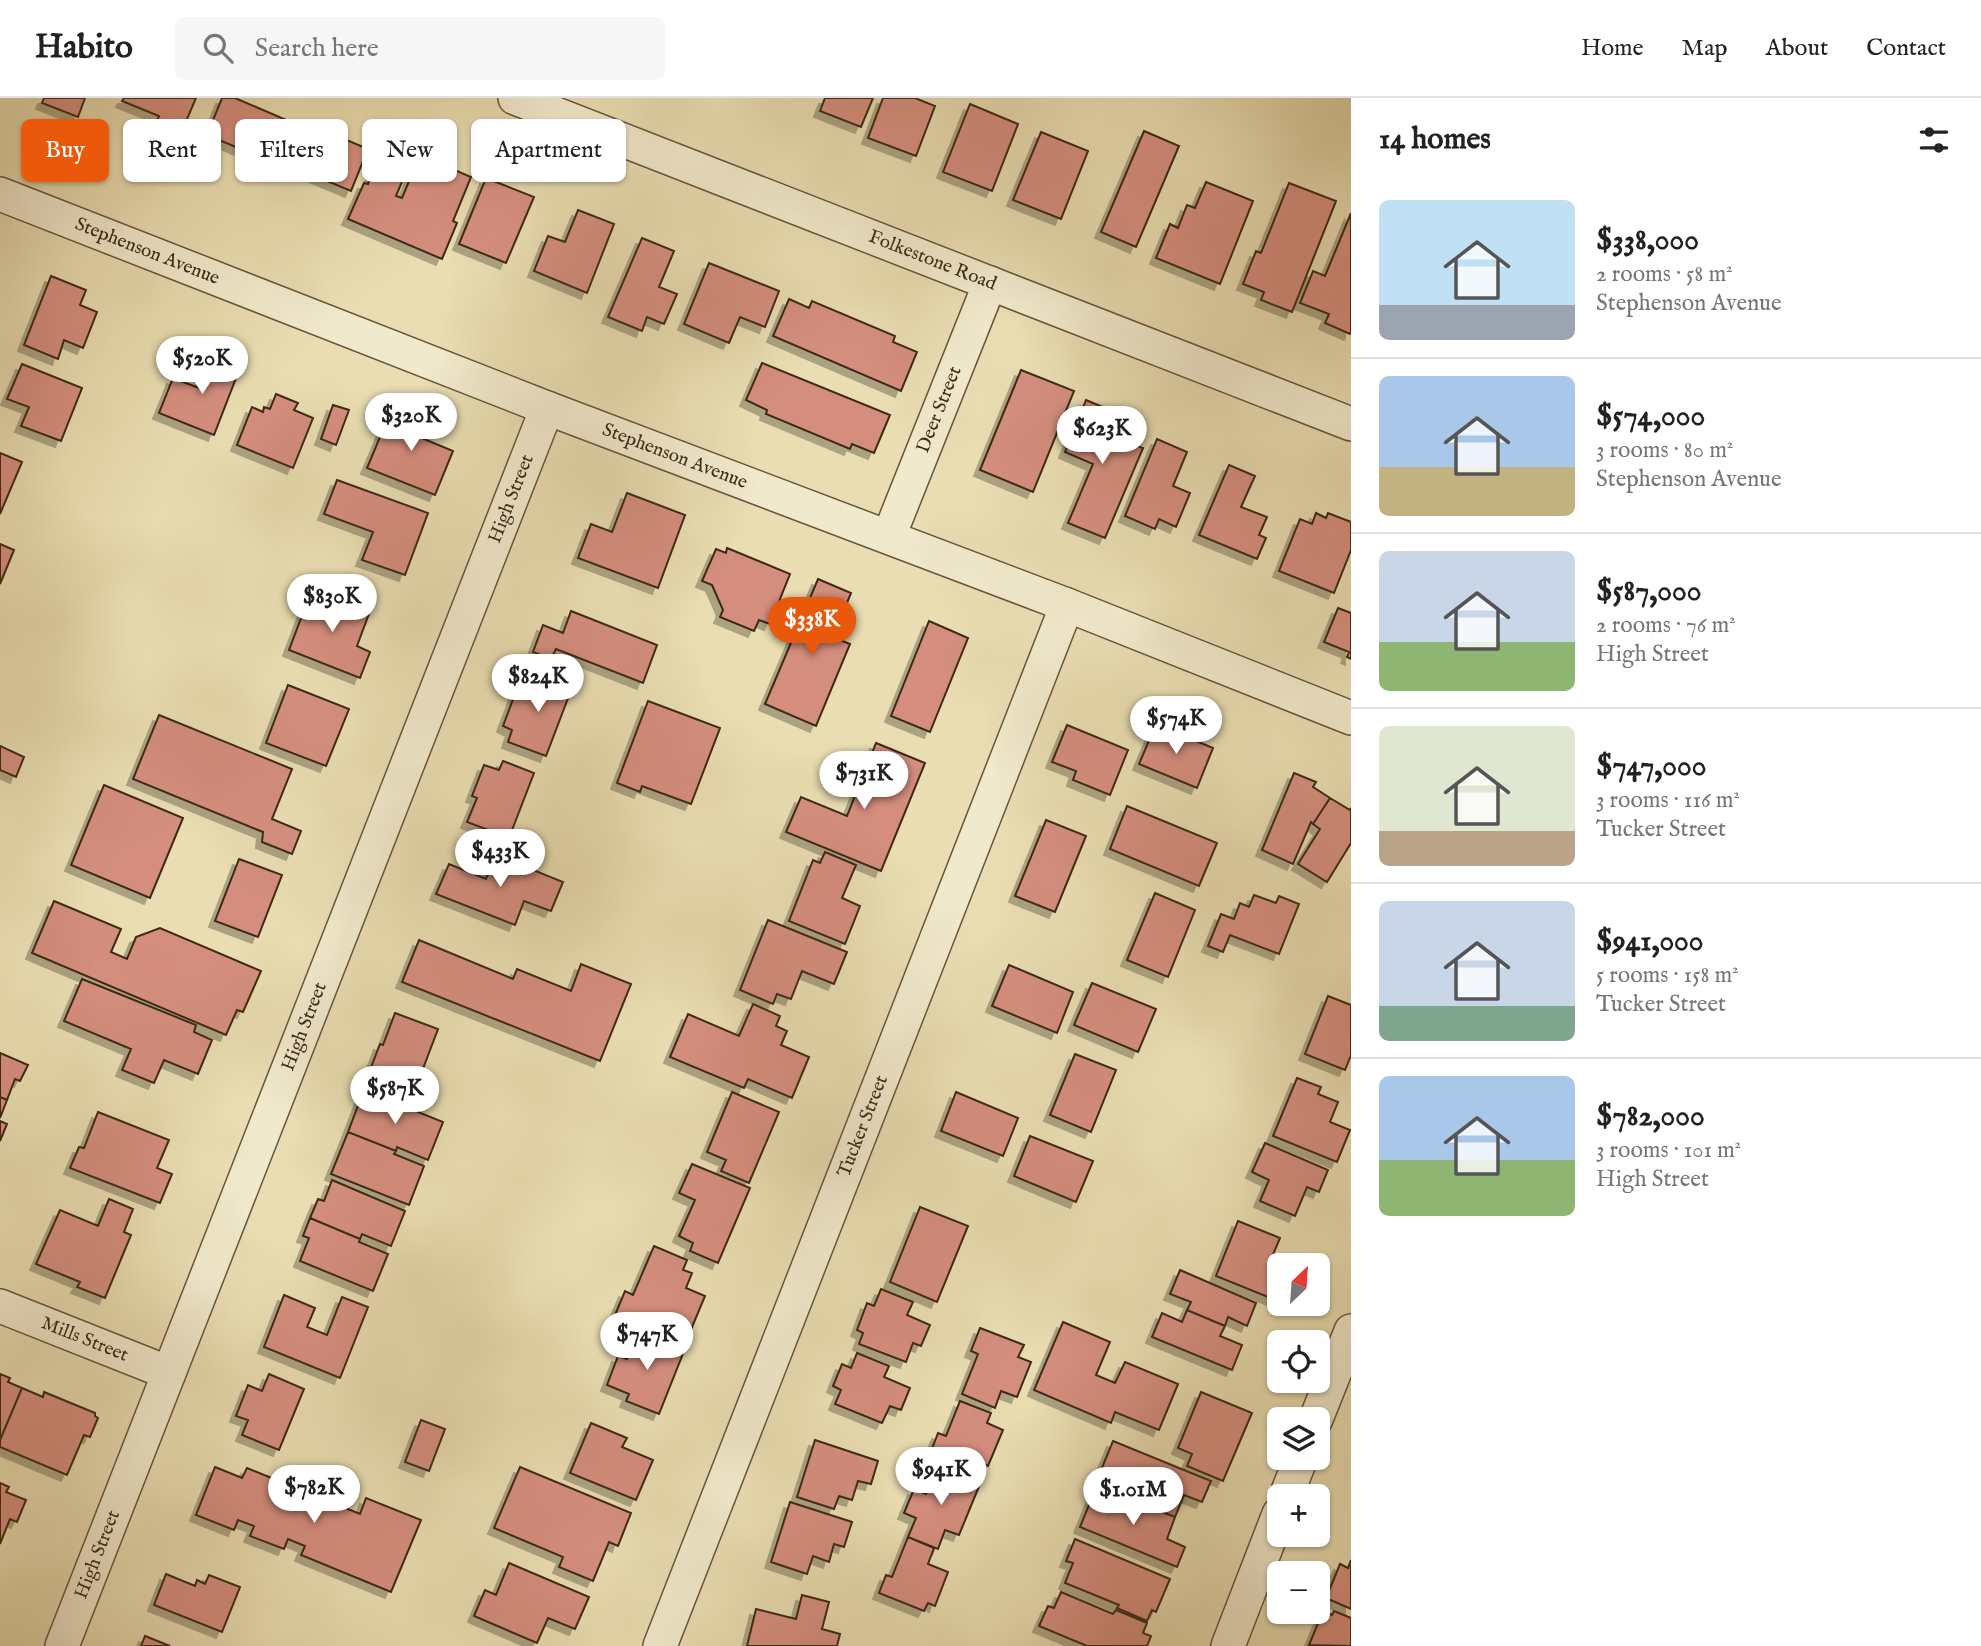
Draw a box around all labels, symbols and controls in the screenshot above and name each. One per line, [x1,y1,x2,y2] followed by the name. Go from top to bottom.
[175,17,665,80] search box
[35,27,133,69] text: Habito
[199,29,237,67] icon: search
[255,32,379,65] text: Search here
[1581,33,1644,64] text: Home
[1682,33,1728,64] text: Map
[1766,33,1828,64] text: About
[1866,33,1946,64] text: Contact
[21,119,109,182] chip: Buy
[123,119,221,182] chip: Rent
[235,119,348,182] chip: Filters
[362,119,457,182] chip: New
[471,119,626,182] chip: Apartment
[1379,121,1491,159] text: 14 homes
[1915,121,1953,159] icon: filters
[71,212,223,291] street label: Stephenson Avenue
[1596,222,1699,260] text: $338,000
[865,225,1001,297] street label: Folkestone Road
[1435,228,1519,312] icon: home
[1596,260,1733,289] text: 2 rooms · 58 m²
[1596,289,1782,318] text: Stephenson Avenue
[153,336,251,396] pin: $520K
[172,344,232,373] text: $520K
[911,362,968,456] street label: Deer Street
[362,394,460,453] pin: $320K
[1596,398,1705,436] text: $574,000
[381,401,441,430] text: $320K
[1435,404,1519,488] icon: home
[1053,406,1151,466] pin: $623K
[1073,414,1131,443] text: $623K
[599,418,751,495] street label: Stephenson Avenue
[1596,436,1733,465] text: 3 rooms · 80 m²
[483,451,540,547] street label: High Street
[1596,465,1782,494] text: Stephenson Avenue
[1596,573,1701,611] text: $587,000
[283,574,381,634] pin: $830K
[1435,579,1519,663] icon: home
[303,582,361,611] text: $830K
[763,598,861,657] pin: $338K
[784,605,840,634] text: $338K
[1596,611,1736,640] text: 2 rooms · 76 m²
[1596,640,1709,669] text: High Street
[489,654,587,714] pin: $824K
[508,662,568,691] text: $824K
[1127,696,1225,756] pin: $574K
[1146,704,1206,733] text: $574K
[1596,748,1707,786] text: $747,000
[815,752,913,811] pin: $731K
[1435,754,1519,838] icon: home
[835,759,893,788] text: $731K
[1596,786,1740,815] text: 3 rooms · 116 m²
[1596,815,1726,844] text: Tucker Street
[451,830,549,889] pin: $433K
[471,837,529,866] text: $433K
[1596,923,1704,961] text: $941,000
[1435,929,1519,1013] icon: home
[1596,961,1739,990] text: 5 rooms · 158 m²
[276,979,333,1075] street label: High Street
[1596,990,1726,1019] text: Tucker Street
[346,1066,444,1126] pin: $587K
[832,1071,894,1181] street label: Tucker Street
[366,1074,424,1103] text: $587K
[1596,1098,1705,1136] text: $782,000
[1435,1104,1519,1188] icon: home
[1596,1136,1741,1165] text: 3 rooms · 101 m²
[1596,1165,1709,1194] text: High Street
[1267,1253,1330,1316] north arrow
[1267,1253,1330,1624] map controls
[38,1312,132,1368] street label: Mills Street
[598,1312,696,1372] pin: $747K
[616,1320,678,1349] text: $747K
[1267,1330,1330,1393] button: locate
[1267,1407,1330,1470] button: layers
[892,1448,990,1507] pin: $941K
[911,1455,971,1484] text: $941K
[265,1466,363,1525] pin: $782K
[1076,1468,1190,1527] pin: $1.01M
[284,1473,344,1502] text: $782K
[1099,1475,1167,1504] text: $1.01M
[1267,1484,1330,1547] button: +
[70,1507,126,1603] street label: High Street
[1267,1561,1330,1624] button: −

